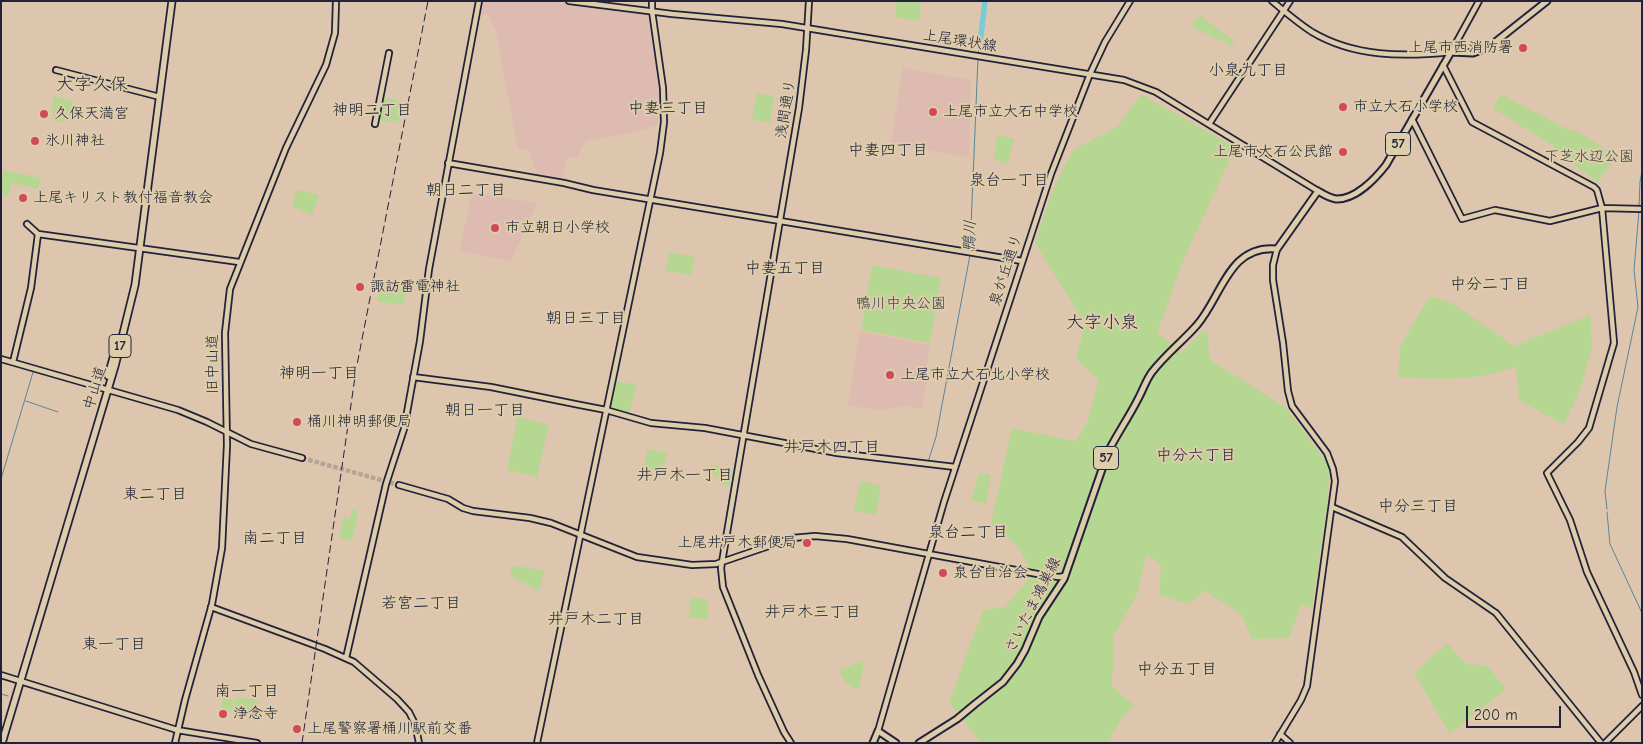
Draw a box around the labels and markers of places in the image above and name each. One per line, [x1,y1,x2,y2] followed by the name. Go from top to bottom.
[1408,39,1513,57] place label: 上尾市西消防署
[1517,42,1529,54] marker: 上尾市西消防署
[1353,98,1458,116] place label: 市立大石小学校
[1337,101,1349,113] marker: 市立大石小学校
[943,103,1078,121] place label: 上尾市立大石中学校
[54,105,129,123] place label: 久保天満宮
[927,106,939,118] marker: 上尾市立大石中学校
[38,108,50,120] marker: 久保天満宮
[45,132,105,150] place label: 氷川神社
[29,135,41,147] marker: 氷川神社
[1213,143,1333,161] place label: 上尾市大石公民館
[1337,146,1349,158] marker: 上尾市大石公民館
[33,189,213,207] place label: 上尾キリスト教付福音教会
[17,192,29,204] marker: 上尾キリスト教付福音教会
[505,219,610,237] place label: 市立朝日小学校
[489,222,501,234] marker: 市立朝日小学校
[370,278,460,296] place label: 諏訪雷電神社
[354,281,366,293] marker: 諏訪雷電神社
[900,366,1050,384] place label: 上尾市立大石北小学校
[884,369,896,381] marker: 上尾市立大石北小学校
[307,413,412,431] place label: 桶川神明郵便局
[291,416,303,428] marker: 桶川神明郵便局
[677,534,797,552] place label: 上尾井戸木郵便局
[801,537,813,549] marker: 上尾井戸木郵便局
[953,564,1028,582] place label: 泉台自治会
[937,567,949,579] marker: 泉台自治会
[233,705,278,723] place label: 浄念寺
[217,708,229,720] marker: 浄念寺
[307,720,472,738] place label: 上尾警察署桶川駅前交番
[291,723,303,735] marker: 上尾警察署桶川駅前交番

